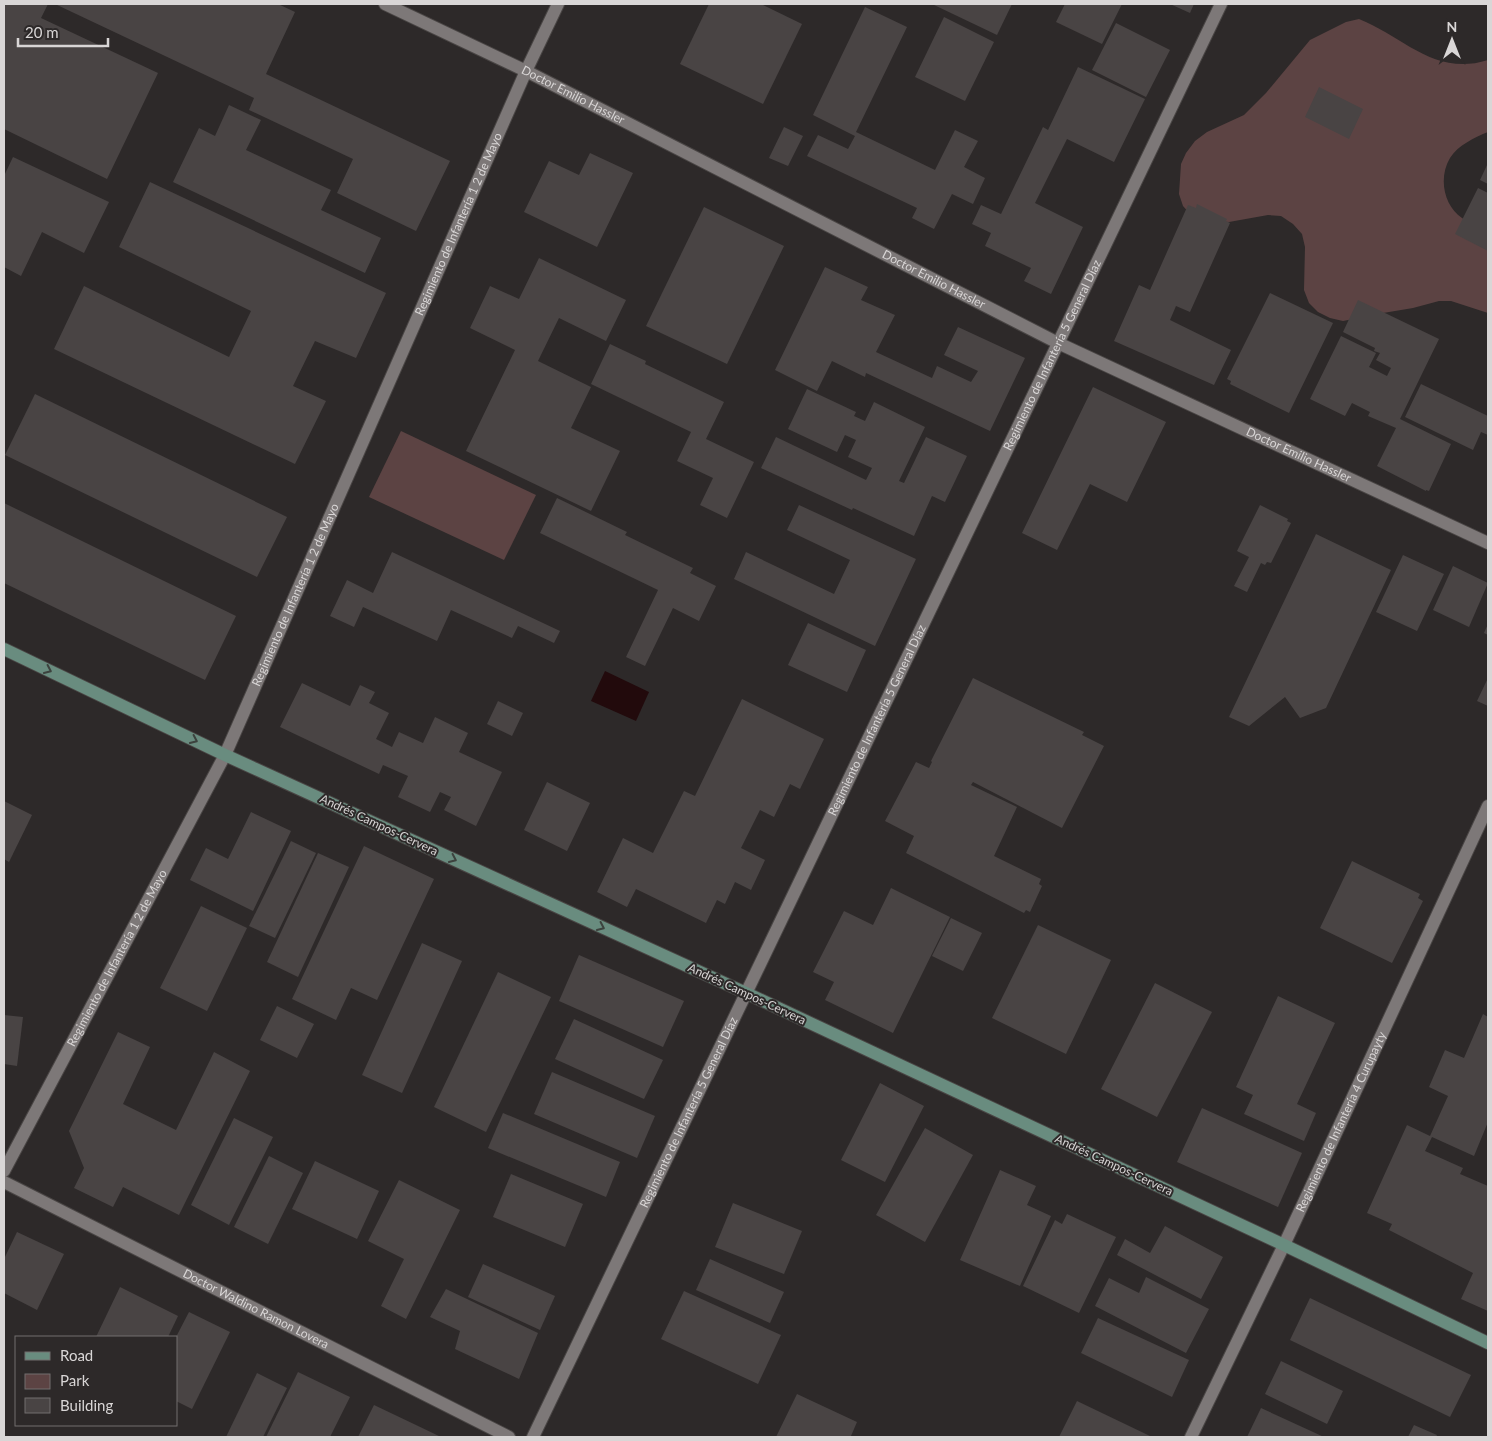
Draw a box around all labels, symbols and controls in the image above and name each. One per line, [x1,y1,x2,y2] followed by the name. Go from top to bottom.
[18,15,108,47] scale bar
[1427,15,1477,65] north arrow
[1447,18,1457,35] text: N
[25,23,59,41] text: 20 m
[519,62,628,128] street label: Doctor Emilio Hassler
[411,130,505,318] street label: Regimiento de Infantería 1 2 de Mayo
[880,246,989,312] street label: Doctor Emilio Hassler
[1000,257,1104,453] street label: Regimiento de Infantería 5 General Díaz
[1244,424,1354,486] street label: Doctor Emilio Hassler
[248,501,342,688] street label: Regimiento de Infantería 1 2 de Mayo
[824,622,929,818] street label: Regimiento de Infantería 5 General Díaz
[43,664,52,674] one-way arrow
[189,734,198,744] one-way arrow
[318,791,441,859] street label: Andrés Campos-Cervera
[448,853,457,864] one-way arrow
[64,867,170,1049] street label: Regimiento de Infantería 1 2 de Mayo
[596,920,605,931] one-way arrow
[686,960,809,1028] street label: Andrés Campos-Cervera
[636,1014,741,1210] street label: Regimiento de Infantería 5 General Díaz
[1292,1028,1389,1214] street label: Regimiento de Infantería 4 Curupayty
[1053,1131,1176,1199] street label: Andrés Campos-Cervera
[181,1266,331,1352] street label: Doctor Waldino Ramon Lovera
[15,1336,178,1426] legend
[60,1346,93,1364] text: Road
[60,1371,90,1389] text: Park
[60,1396,113,1414] text: Building

